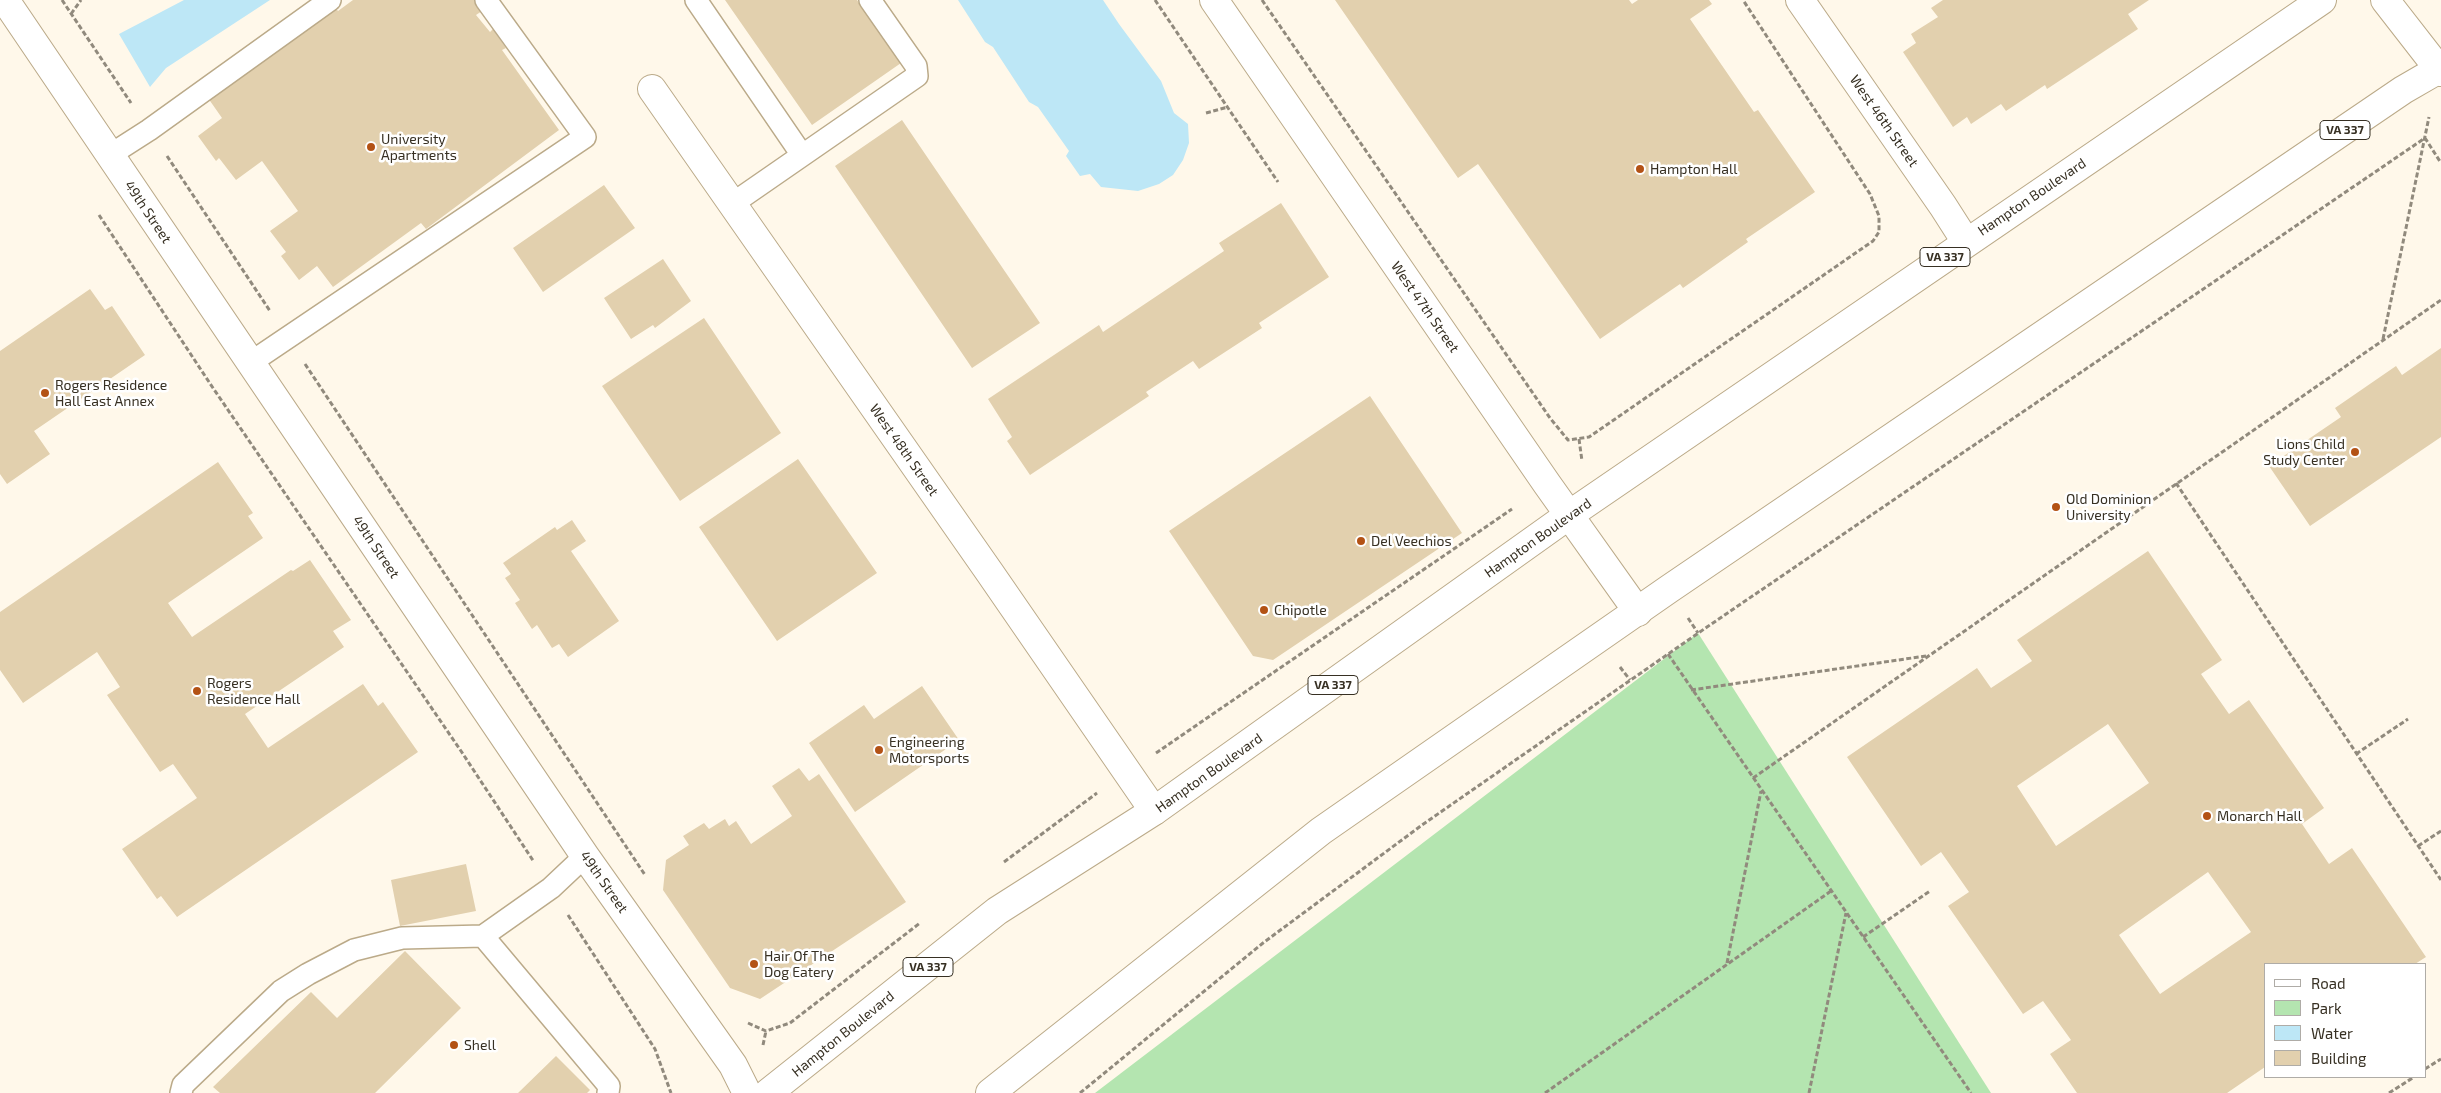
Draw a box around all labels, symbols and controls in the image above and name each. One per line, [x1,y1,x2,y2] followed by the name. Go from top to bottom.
[1846,72,1922,170] street label: West 46th Street
[2320,120,2370,140] road number: VA 337
[381,131,457,164] place label: University Apartments
[365,141,377,153] marker: University Apartments
[1975,155,2089,239] street label: Hampton Boulevard
[1650,161,1737,177] place label: Hampton Hall
[1634,163,1646,175] marker: Hampton Hall
[121,177,175,247] street label: 49th Street
[1920,248,1970,266] road number: VA 337
[1387,258,1463,356] street label: West 47th Street
[55,377,167,410] place label: Rogers Residence Hall East Annex
[39,387,51,399] marker: Rogers Residence Hall East Annex
[866,401,942,499] street label: West 48th Street
[2263,436,2345,468] place label: Lions Child Study Center
[2349,446,2361,458] marker: Lions Child Study Center
[2066,491,2151,524] place label: Old Dominion University
[1481,495,1595,581] street label: Hampton Boulevard
[2050,501,2062,513] marker: Old Dominion University
[349,512,403,582] street label: 49th Street
[1371,533,1452,549] place label: Del Veechios
[1355,535,1367,547] marker: Del Veechios
[1274,602,1327,618] place label: Chipotle
[1258,604,1270,616] marker: Chipotle
[207,675,300,708] place label: Rogers Residence Hall
[1308,676,1358,694] road number: VA 337
[191,685,203,697] marker: Rogers Residence Hall
[1152,730,1266,816] street label: Hampton Boulevard
[889,734,969,766] place label: Engineering Motorsports
[873,744,885,756] marker: Engineering Motorsports
[2217,808,2302,824] place label: Monarch Hall
[2201,810,2213,822] marker: Monarch Hall
[576,848,632,916] street label: 49th Street
[764,948,835,980] place label: Hair Of The Dog Eatery
[748,958,760,970] marker: Hair Of The Dog Eatery
[903,958,953,976] road number: VA 337
[2264,963,2426,1078] legend
[2311,974,2346,992] text: Road
[788,988,898,1080] street label: Hampton Boulevard
[2311,999,2342,1017] text: Park
[2311,1024,2353,1042] text: Water
[464,1037,496,1053] place label: Shell
[448,1039,460,1051] marker: Shell
[2311,1049,2366,1067] text: Building

